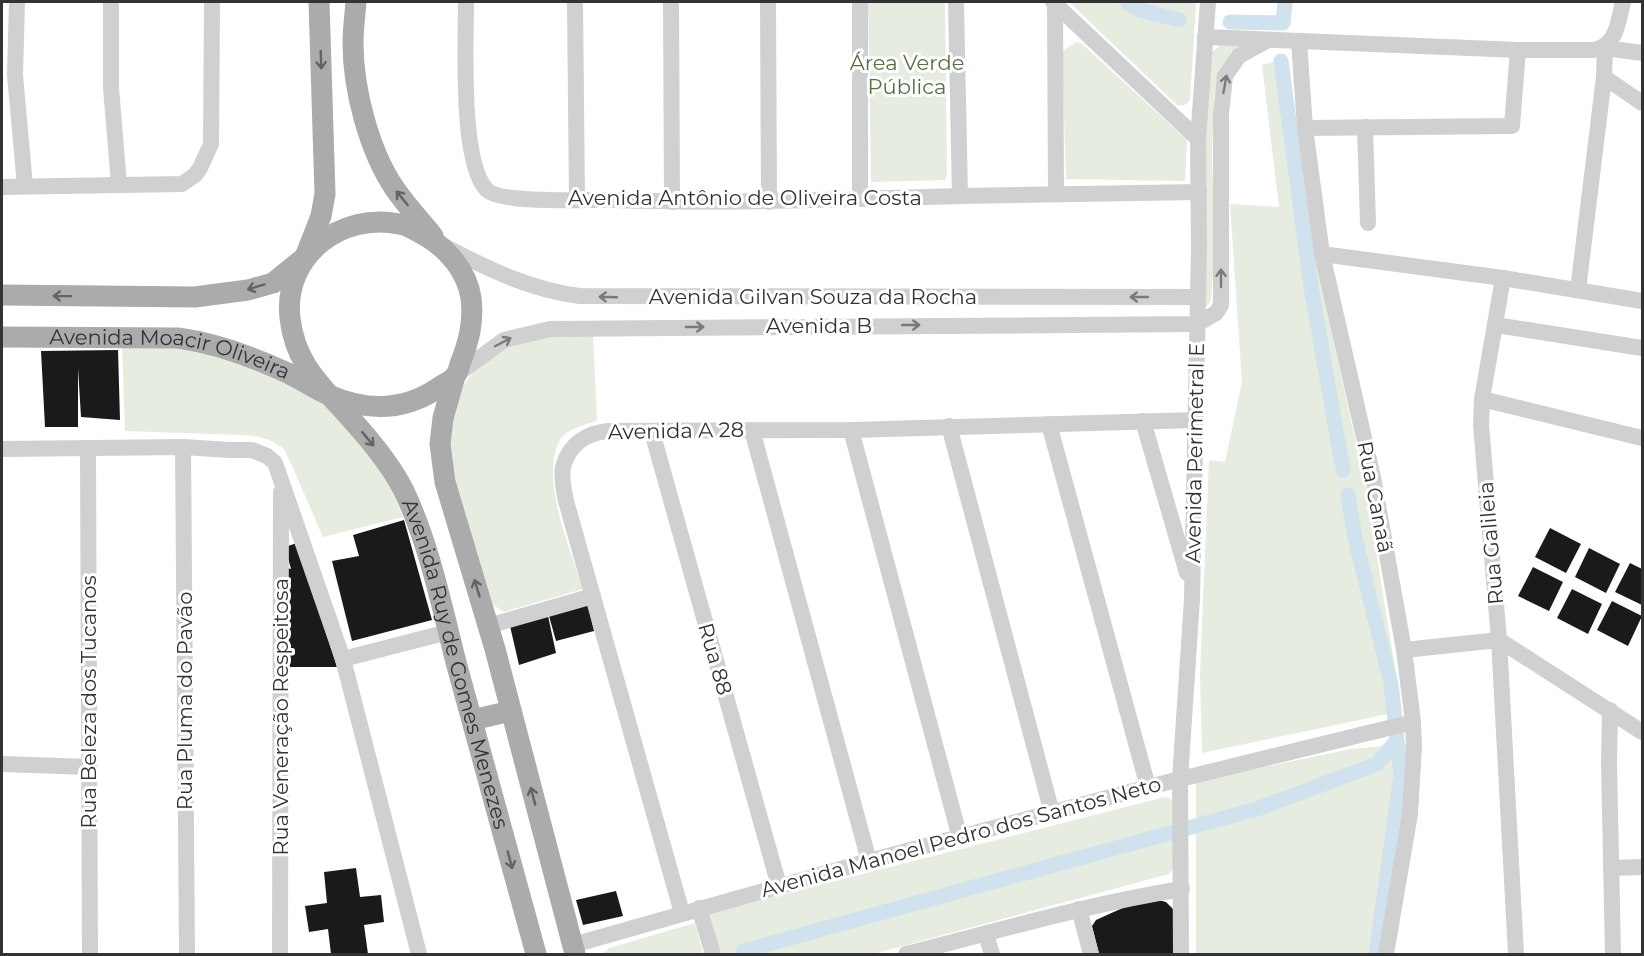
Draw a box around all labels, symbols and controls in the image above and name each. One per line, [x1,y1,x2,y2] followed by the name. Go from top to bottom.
[315,49,326,69] one-way arrow
[850,50,964,99] park label: Área Verde Pública
[1220,74,1231,94] one-way arrow
[568,185,922,210] street label: Avenida Antônio de Oliveira Costa
[396,190,409,206] one-way arrow
[1215,269,1227,289] one-way arrow
[247,282,266,293] one-way arrow
[649,284,977,309] street label: Avenida Gilvan Souza da Rocha
[53,290,73,302] one-way arrow
[599,291,619,302] one-way arrow
[1130,291,1150,303] one-way arrow
[766,313,872,338] street label: Avenida B
[901,320,921,331] one-way arrow
[685,321,705,333] one-way arrow
[49,324,294,384] street label: Avenida Moacir Oliveira
[493,336,511,348] one-way arrow
[1180,343,1209,563] street label: Avenida Perimetral E
[608,417,744,444] street label: Avenida A 28
[362,431,375,447] one-way arrow
[1352,439,1399,555] street label: Rua Canaã
[1473,480,1508,606] street label: Rua Galileia
[397,495,514,832] street label: Avenida Ruy de Gomes Menezes
[76,575,101,829] street label: Rua Beleza dos Tucanos
[268,578,293,856] street label: Rua Veneração Respeitosa
[471,579,482,598] one-way arrow
[172,592,197,810] street label: Rua Pluma do Pavão
[693,620,738,698] street label: Rua 88
[758,771,1164,902] street label: Avenida Manoel Pedro dos Santos Neto
[527,787,539,806] one-way arrow
[505,850,516,869] one-way arrow

